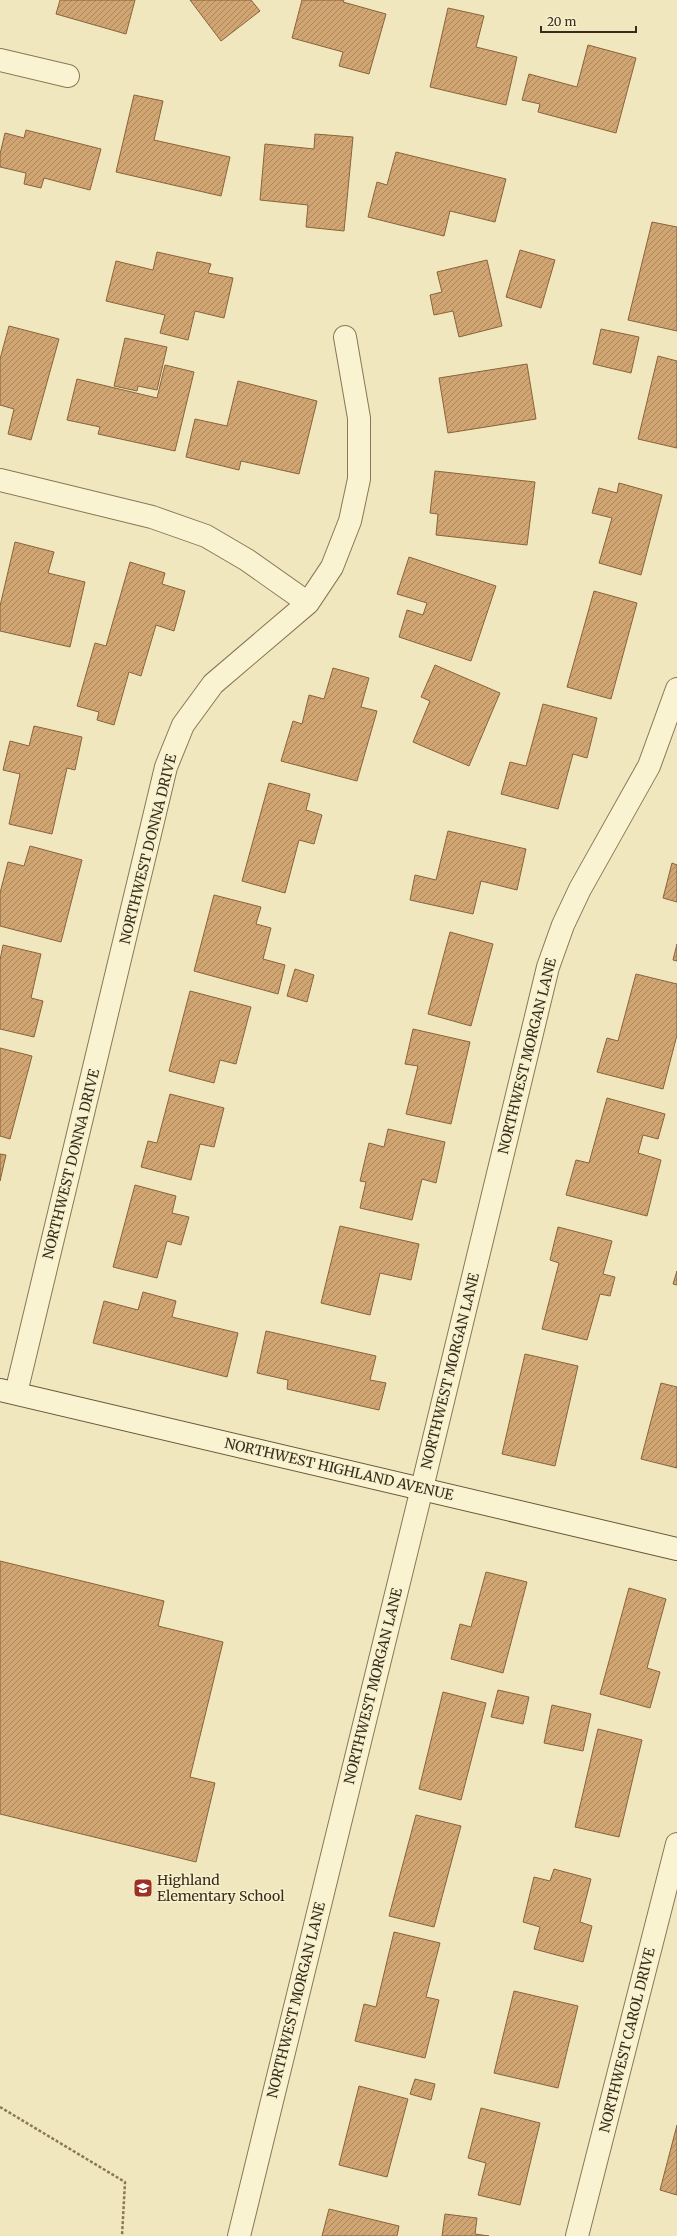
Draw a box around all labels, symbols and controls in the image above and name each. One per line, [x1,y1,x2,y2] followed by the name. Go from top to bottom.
[541,8,636,34] scale bar
[547,14,576,29] text: 20 m
[116,752,180,946] street label: NORTHWEST DONNA DRIVE
[494,956,560,1156] street label: NORTHWEST MORGAN LANE
[39,1067,103,1261] street label: NORTHWEST DONNA DRIVE
[417,1271,483,1471] street label: NORTHWEST MORGAN LANE
[223,1434,455,1504] street label: NORTHWEST HIGHLAND AVENUE
[340,1586,406,1786] street label: NORTHWEST MORGAN LANE
[157,1871,285,1905] place label: Highland Elementary School
[132,1877,154,1899] school or university icon: Highland Elementary School
[263,1900,329,2100] street label: NORTHWEST MORGAN LANE
[595,1946,659,2134] street label: NORTHWEST CAROL DRIVE

